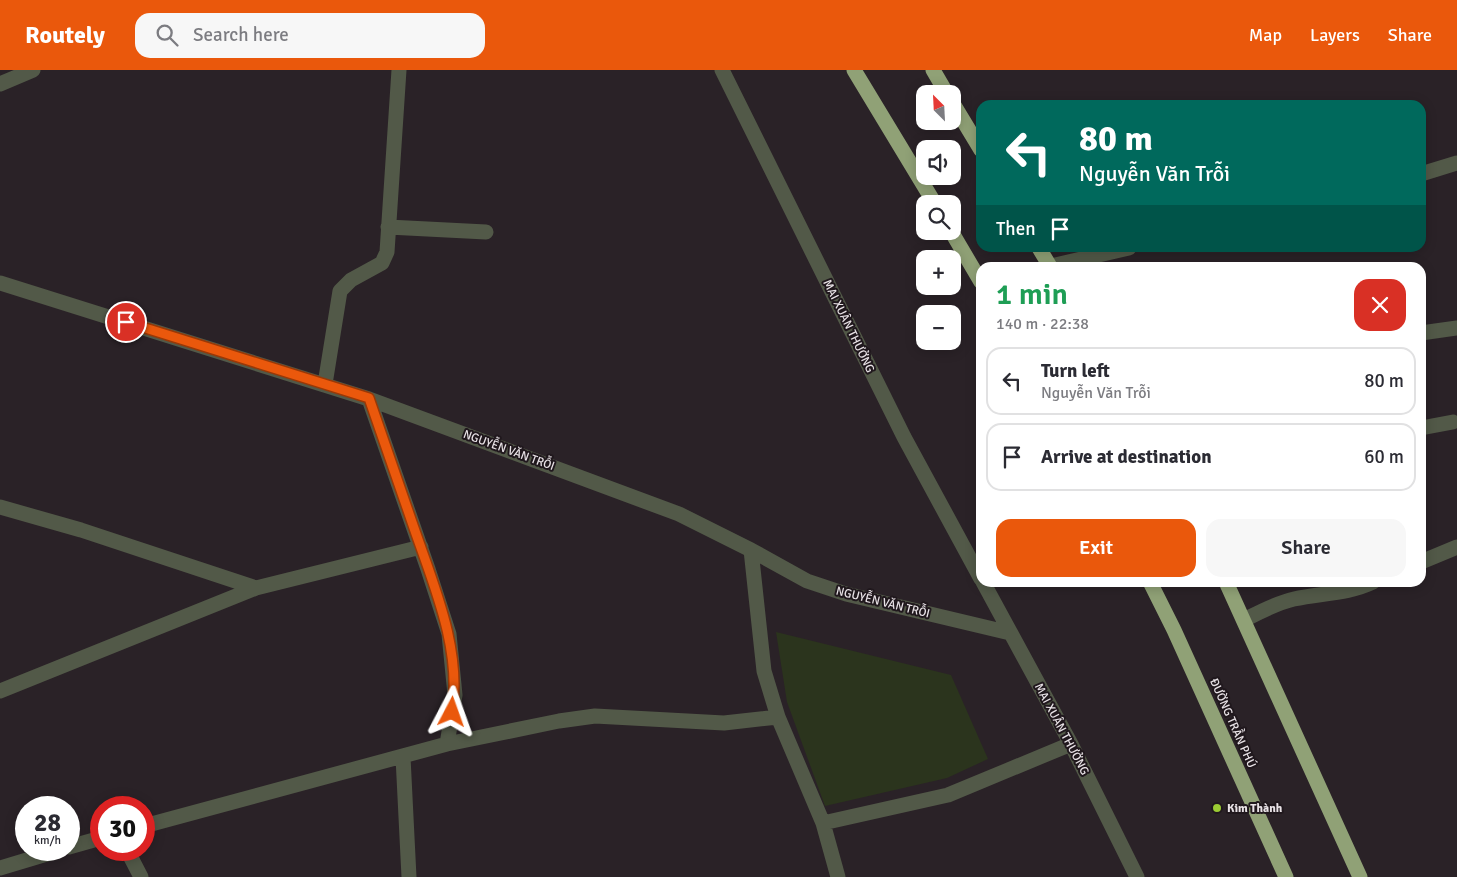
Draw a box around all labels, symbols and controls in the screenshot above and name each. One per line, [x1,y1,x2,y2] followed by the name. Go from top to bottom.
[135,13,485,58] search box
[25,20,105,50] text: Routely
[153,21,181,49] icon: search
[193,23,289,47] text: Search here
[1249,24,1282,46] text: Map
[1310,24,1360,46] text: Layers
[1388,24,1432,46] text: Share
[916,85,961,130] north arrow
[916,85,961,350] map controls
[1079,117,1153,160] text: 80 m
[996,120,1061,185] icon: left
[916,140,961,185] button: sound
[1079,160,1230,187] text: Nguyễn Văn Trỗi
[916,195,961,240] button: search
[1046,215,1074,243] icon: arrive
[996,217,1036,241] text: Then
[916,250,961,295] button: +
[996,276,1068,313] text: 1 min
[819,277,878,375] street label: MAI XUÂN THƯỞNG
[1354,279,1406,331] button: close
[105,301,147,343] pin
[916,305,961,350] button: −
[112,308,140,336] icon: arrive
[996,314,1089,334] text: 140 m · 22:38
[1041,359,1110,383] text: Turn left
[998,367,1026,395] icon: left
[1364,369,1404,393] text: 80 m
[1041,383,1151,403] text: Nguyễn Văn Trỗi
[461,425,557,474] street label: NGUYỄN VĂN TRỖI
[998,443,1026,471] icon: arrive
[1041,445,1212,469] text: Arrive at destination
[1364,445,1404,469] text: 60 m
[996,519,1196,577] button: Exit
[1206,519,1406,577] button: Share
[834,582,932,621] street label: NGUYỄN VĂN TRỖI
[1206,675,1261,770] street label: ĐƯỜNG TRẦN PHÚ
[1031,681,1092,778] street label: MAI XUÂN THƯỞNG
[425,685,477,737] position arrow
[90,796,155,861] speed limit sign: 30
[1227,801,1283,816] place label: Kim Thành
[1211,802,1223,814] marker: Kim Thành
[34,807,61,838] text: 28
[34,833,61,848] text: km/h

